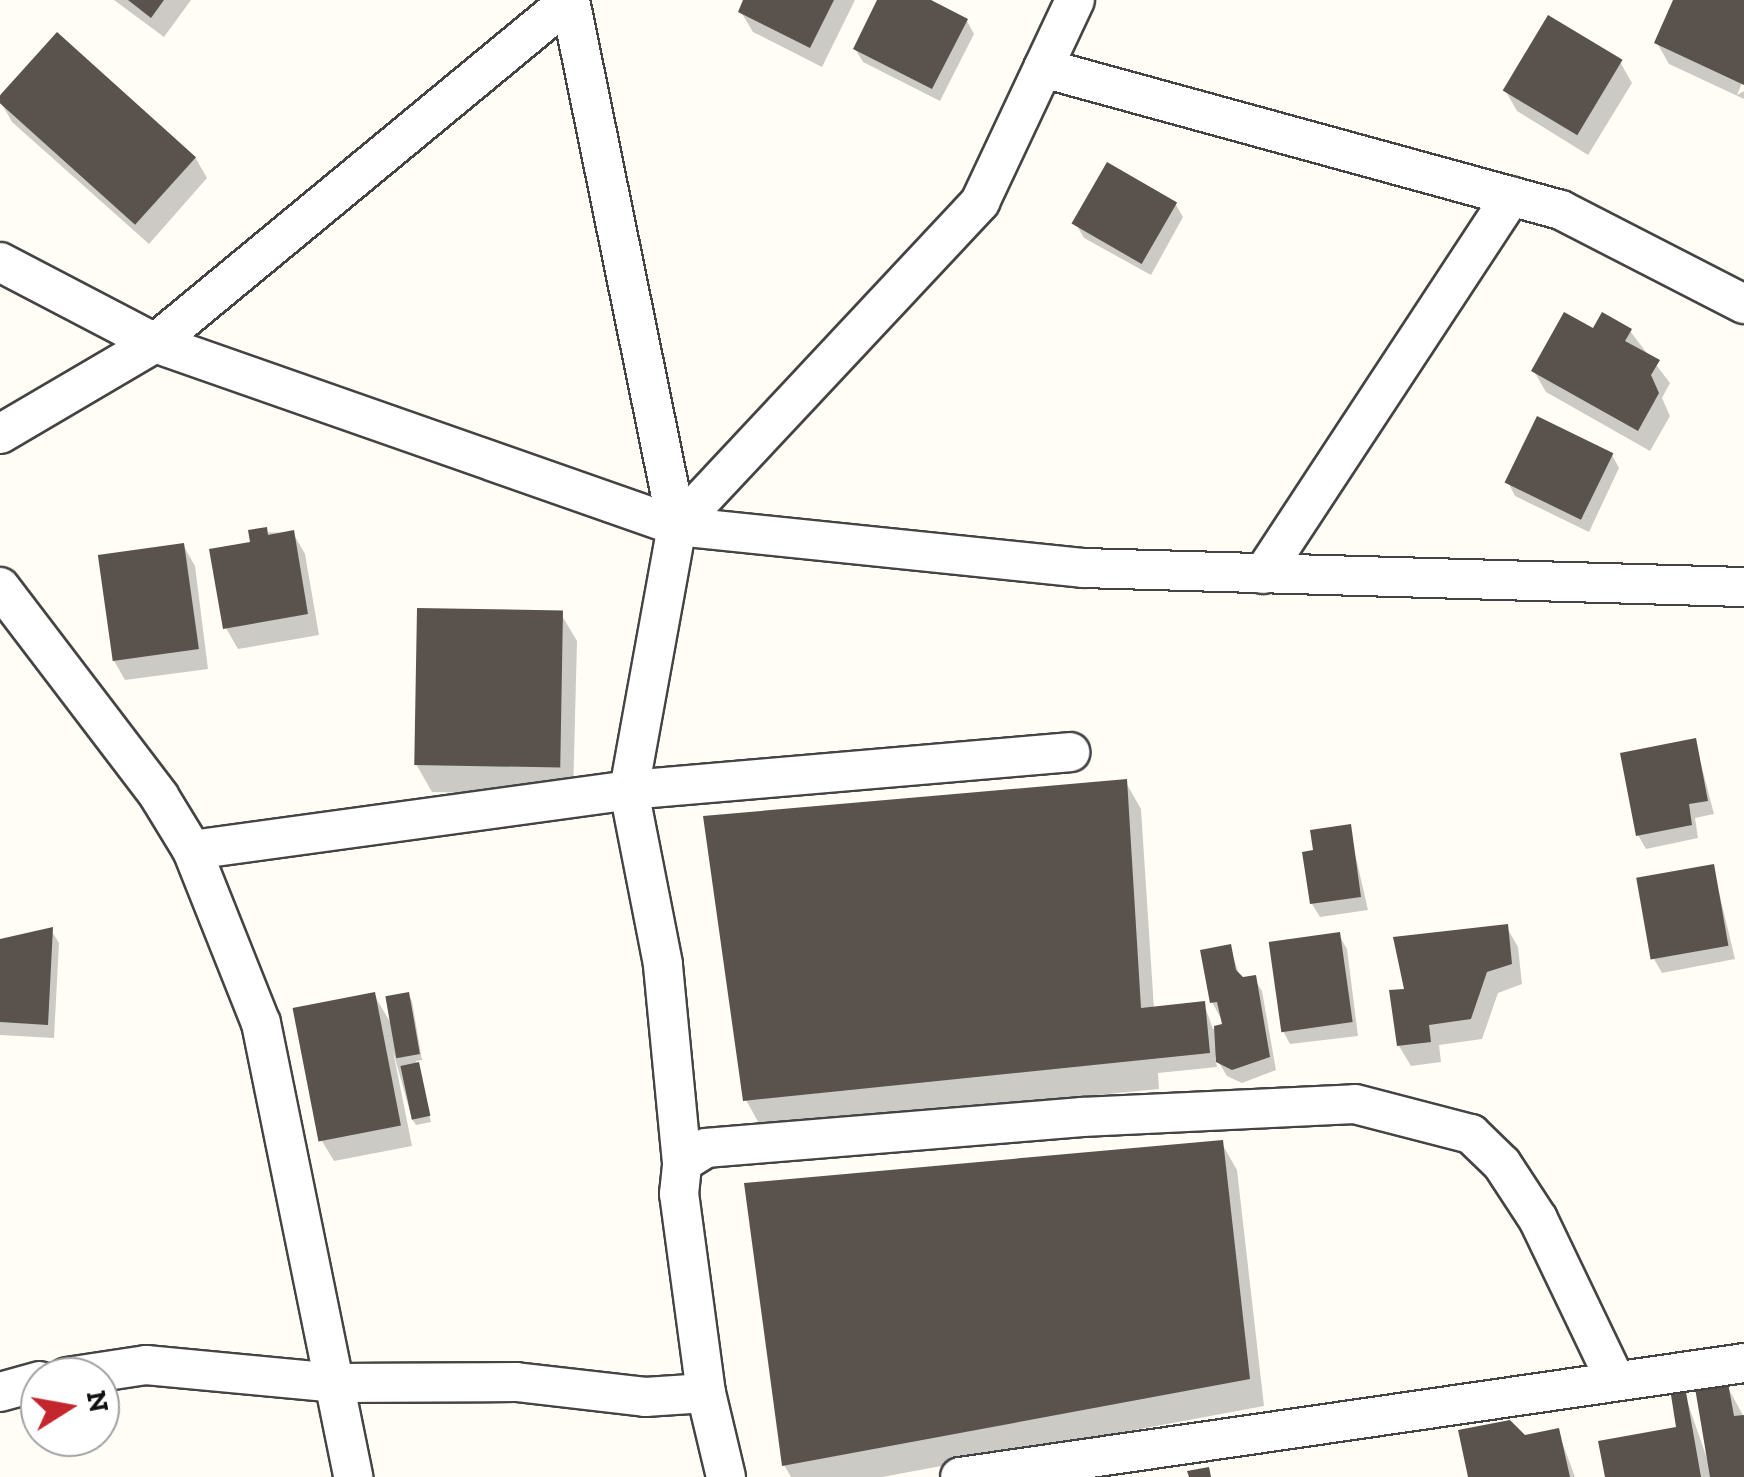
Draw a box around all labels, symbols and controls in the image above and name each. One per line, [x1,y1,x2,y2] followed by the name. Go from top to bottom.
[20,1357,120,1457] north arrow
[80,1388,116,1415] text: N

